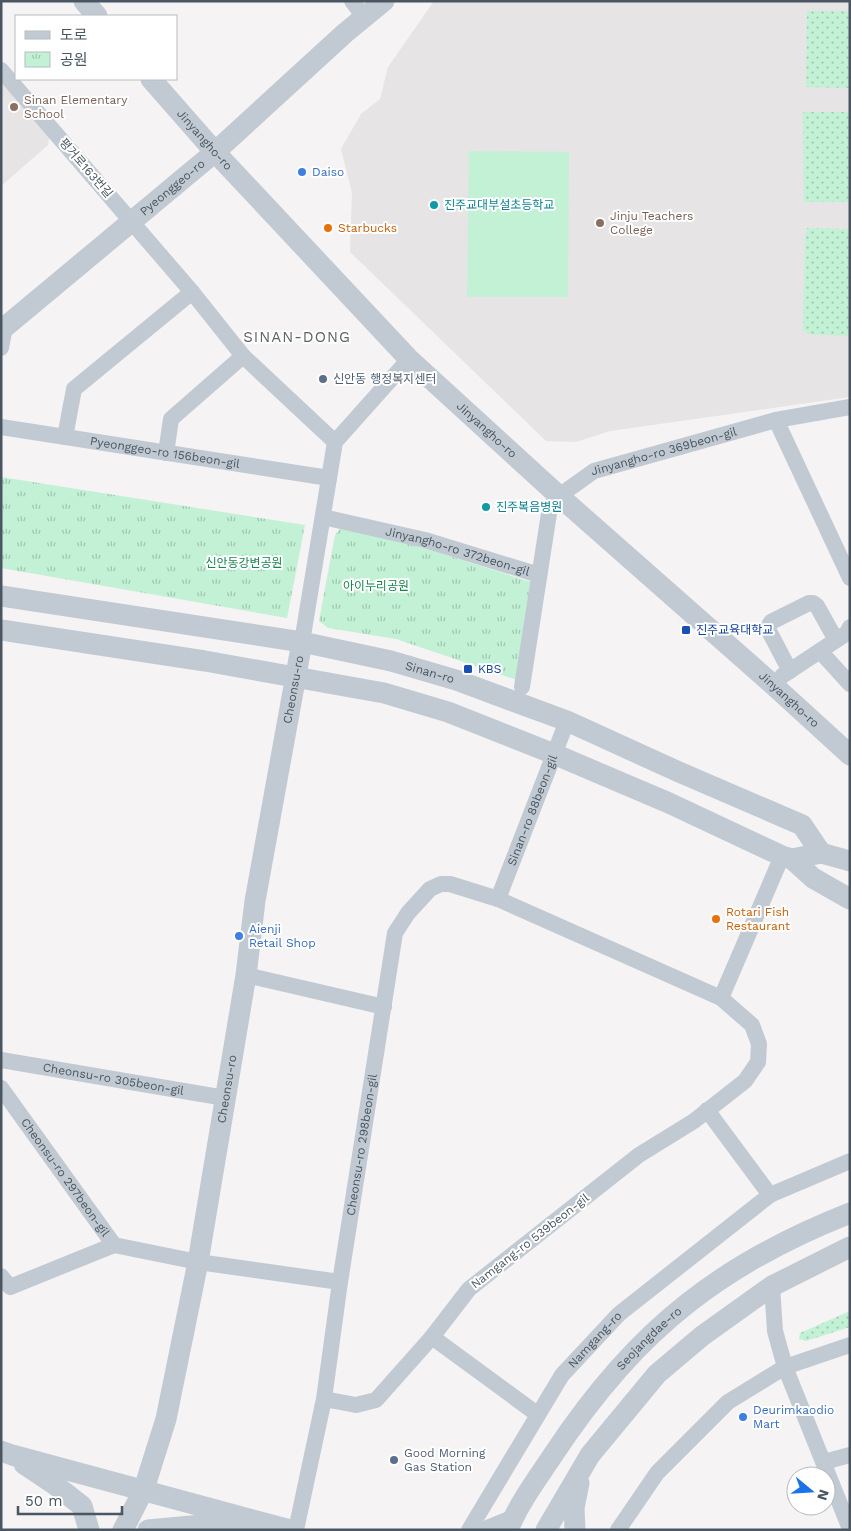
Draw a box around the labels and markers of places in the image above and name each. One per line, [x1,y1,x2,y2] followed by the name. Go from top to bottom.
[24,93,128,121] place label: Sinan Elementary School
[8,101,20,113] marker: Sinan Elementary School
[312,165,344,179] place label: Daiso
[296,166,308,178] marker: Daiso
[444,198,554,212] place label: 진주교대부설초등학교
[428,199,440,211] marker: 진주교대부설초등학교
[610,209,693,237] place label: Jinju Teachers College
[594,217,606,229] marker: Jinju Teachers College
[338,221,397,235] place label: Starbucks
[322,222,334,234] marker: Starbucks
[333,372,436,386] place label: 신안동 행정복지센터
[317,373,329,385] marker: 신안동 행정복지센터
[496,500,562,514] place label: 진주복음병원
[480,501,492,513] marker: 진주복음병원
[696,623,773,637] place label: 진주교육대학교
[680,624,692,636] marker: 진주교육대학교
[478,662,501,676] place label: KBS
[462,663,474,675] marker: KBS
[726,905,790,933] place label: Rotari Fish Restaurant
[710,913,722,925] marker: Rotari Fish Restaurant
[249,922,316,950] place label: Aienji Retail Shop
[233,930,245,942] marker: Aienji Retail Shop
[753,1403,834,1431] place label: Deurimkaodio Mart
[737,1411,749,1423] marker: Deurimkaodio Mart
[404,1446,486,1474] place label: Good Morning Gas Station
[388,1454,400,1466] marker: Good Morning Gas Station

